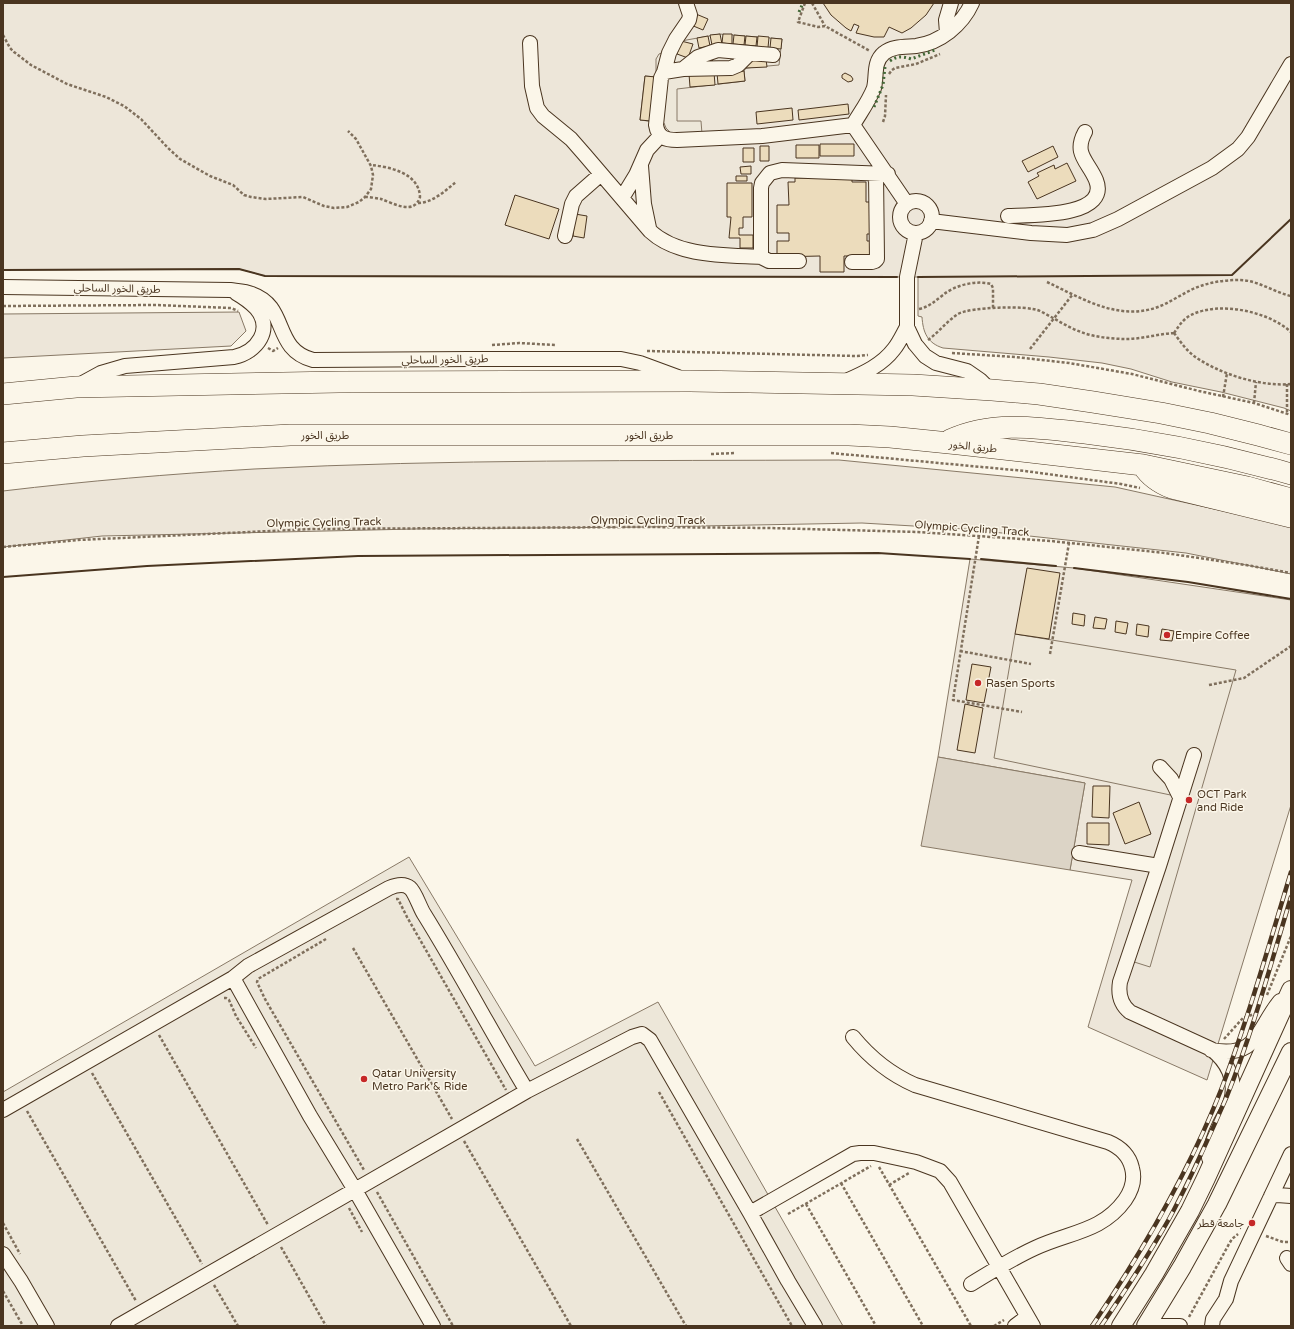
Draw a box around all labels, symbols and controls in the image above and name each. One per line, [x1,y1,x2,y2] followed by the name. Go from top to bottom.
[73,281,161,298] street label: طريق الخور الساحلي
[401,352,489,369] street label: طريق الخور الساحلي
[300,429,349,442] street label: طريق الخور
[624,429,673,442] street label: طريق الخور
[947,437,998,456] street label: طريق الخور
[590,514,706,527] street label: Olympic Cycling Track
[266,515,382,530] street label: Olympic Cycling Track
[914,518,1030,539] street label: Olympic Cycling Track
[1175,629,1250,642] place label: Empire Coffee
[1162,630,1172,640] marker: Empire Coffee
[986,677,1055,690] place label: Rasen Sports
[973,678,983,688] marker: Rasen Sports
[1197,788,1247,814] place label: OCT Park and Ride
[1184,795,1194,805] marker: OCT Park and Ride
[372,1067,468,1093] place label: Qatar University Metro Park & Ride
[359,1074,369,1084] marker: Qatar University Metro Park & Ride
[1197,1217,1245,1230] place label: جامعة قطر
[1247,1218,1257,1228] marker: جامعة قطر

